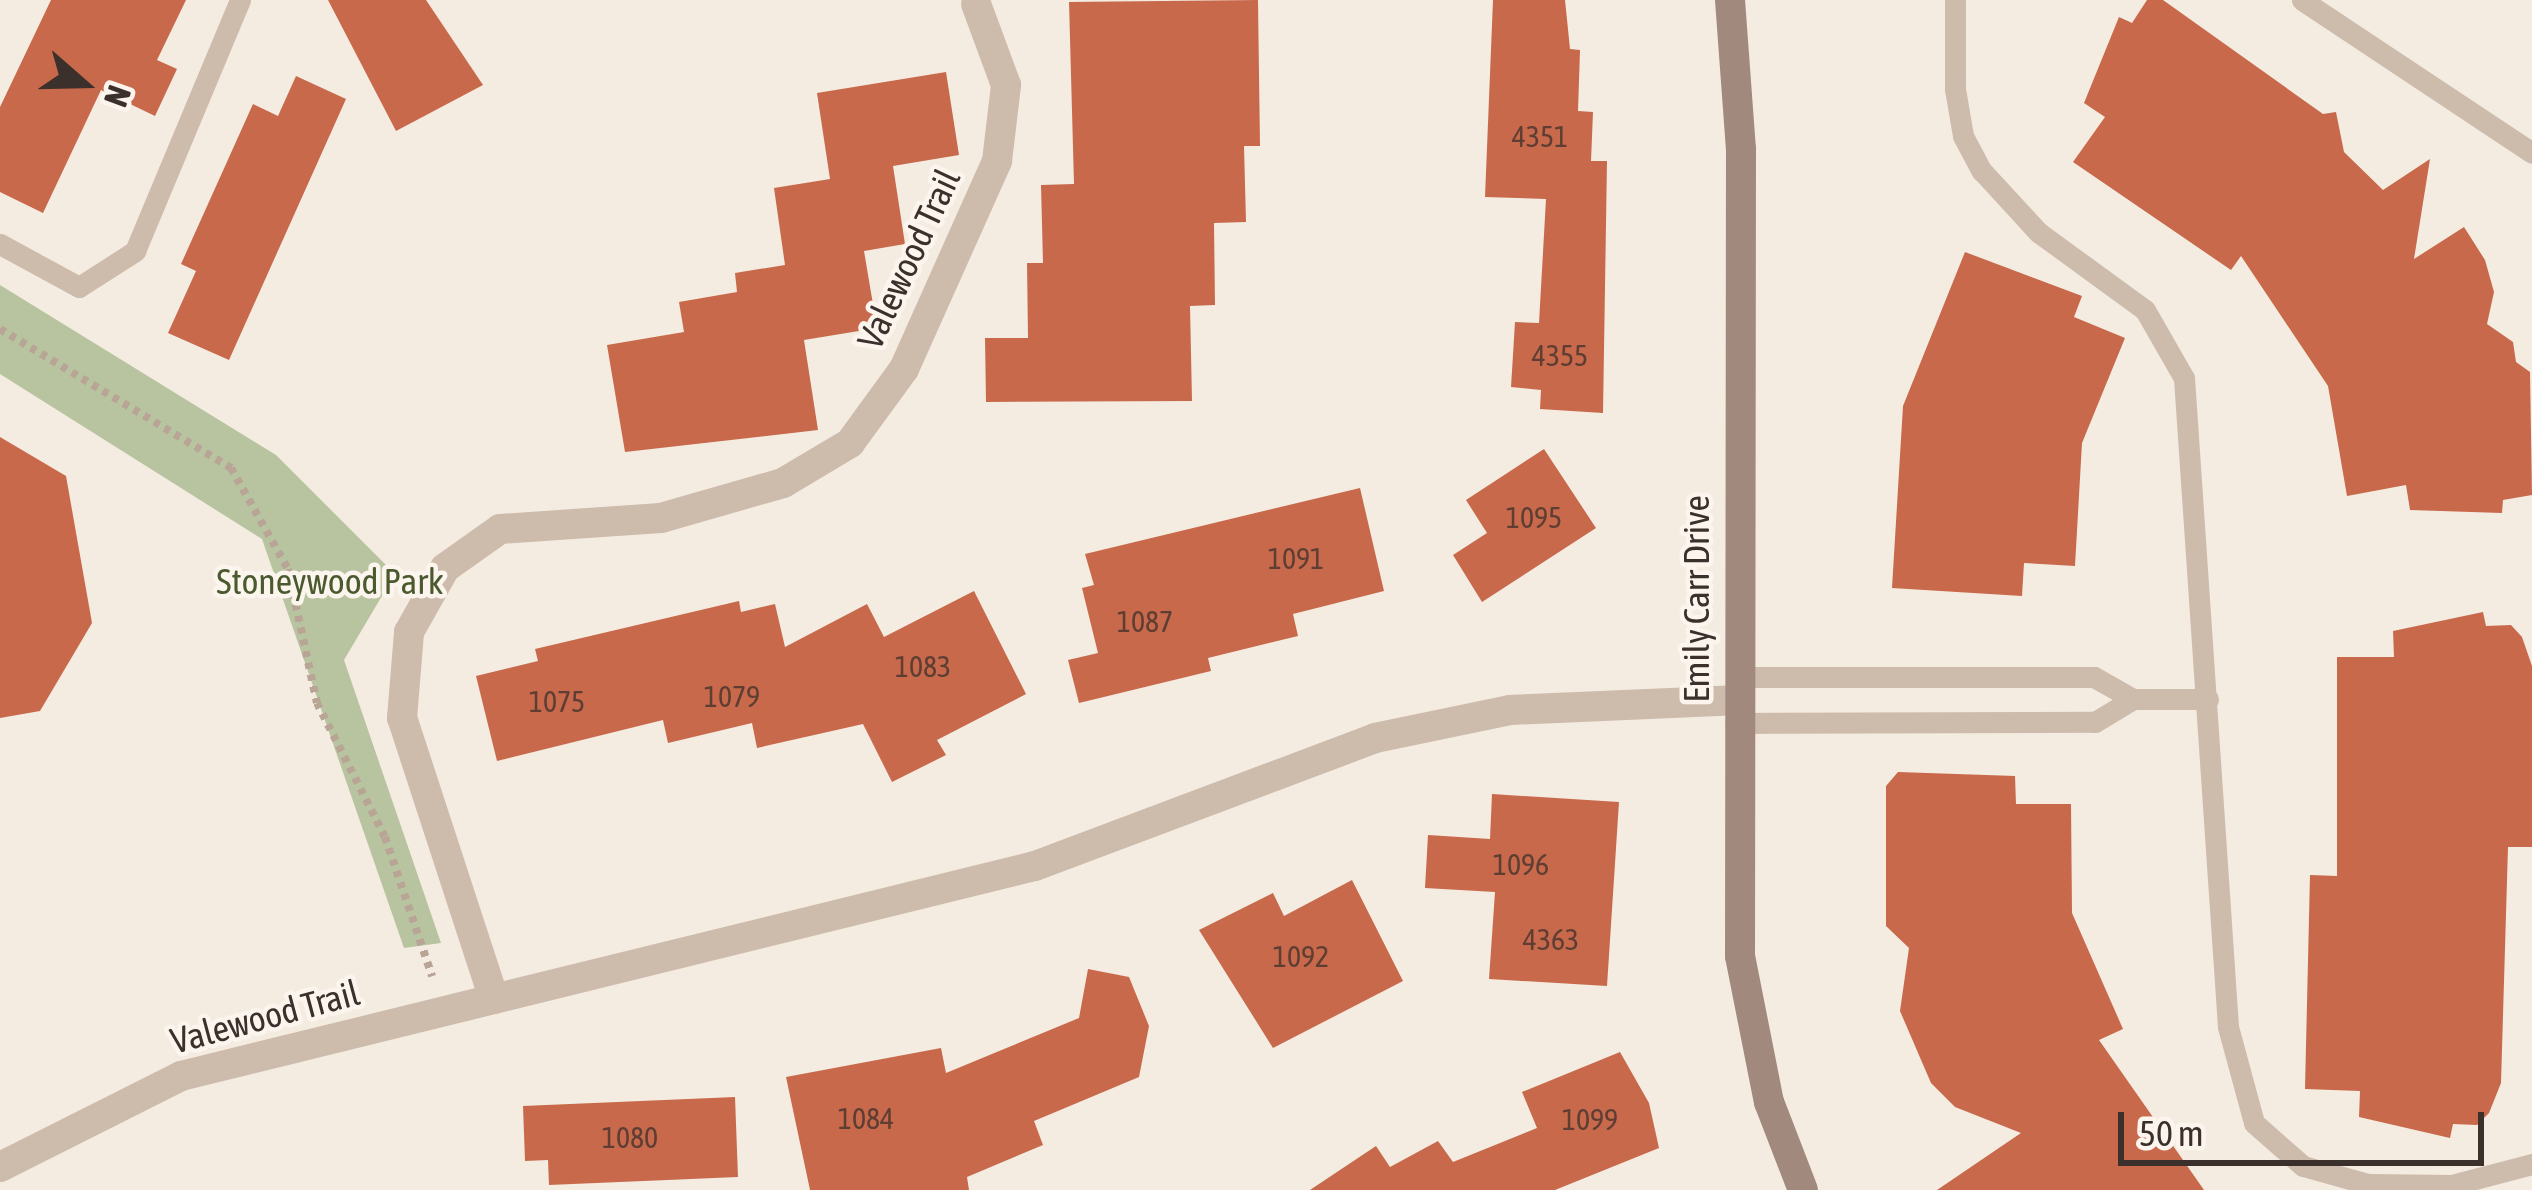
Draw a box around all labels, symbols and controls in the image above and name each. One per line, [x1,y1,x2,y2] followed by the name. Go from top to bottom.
[24,24,144,144] north arrow
[97,81,139,112] text: N
[1512,118,1568,154] house number: 4351
[849,162,969,356] street label: Valewood Trail
[1532,337,1588,373] house number: 4355
[1675,495,1719,703] street label: Emily Carr Drive
[1506,499,1562,535] house number: 1095
[1268,540,1324,576] house number: 1091
[216,560,444,604] park label: Stoneywood Park
[1117,603,1173,639] house number: 1087
[895,648,951,684] house number: 1083
[704,678,760,714] house number: 1079
[529,683,585,719] house number: 1075
[1493,846,1549,882] house number: 1096
[1523,921,1579,957] house number: 4363
[1273,938,1329,974] house number: 1092
[166,971,364,1063] street label: Valewood Trail
[2124,1088,2490,1162] scale bar
[838,1100,894,1136] house number: 1084
[1562,1101,1618,1137] house number: 1099
[2139,1112,2204,1154] text: 50 m
[602,1119,658,1155] house number: 1080

